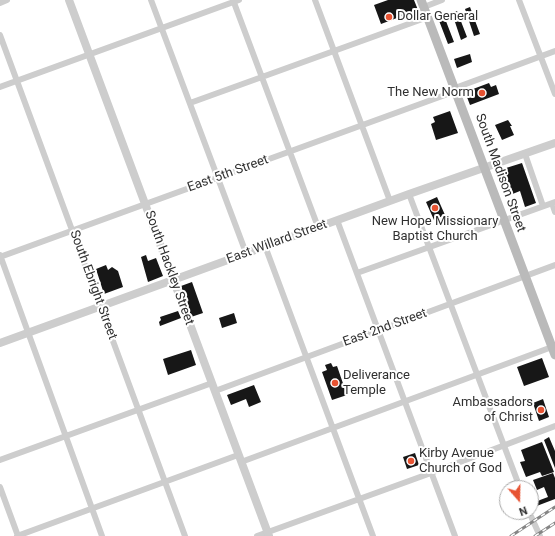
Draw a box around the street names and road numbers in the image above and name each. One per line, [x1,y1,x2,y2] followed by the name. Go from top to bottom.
[471,112,529,234] street label: South Madison Street
[185,152,271,196] street label: East 5th Street
[141,209,197,327] street label: South Hackley Street
[225,217,329,267] street label: East Willard Street
[66,228,120,342] street label: South Ebright Street
[341,306,429,350] street label: East 2nd Street

